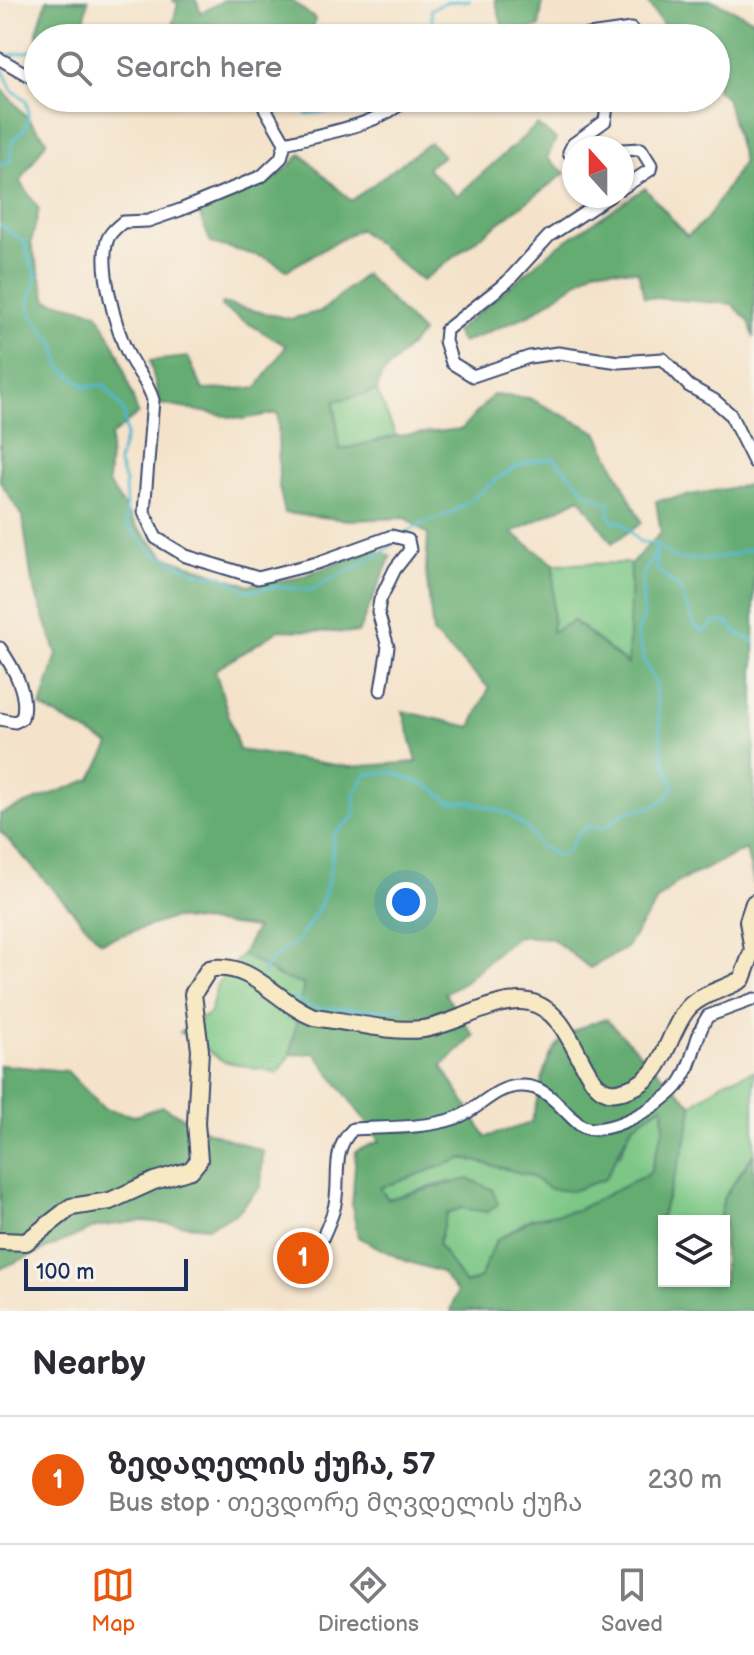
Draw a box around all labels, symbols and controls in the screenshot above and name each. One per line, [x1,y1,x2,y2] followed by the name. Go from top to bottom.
[24,24,730,112] search box
[52,46,96,90] icon: search
[116,50,282,86] text: Search here
[562,136,634,208] north arrow
[386,882,426,922] your location
[658,1215,730,1287] map controls
[658,1215,730,1287] button: layers
[277,1228,329,1288] pin: 1
[24,1255,188,1291] scale bar
[36,1259,95,1286] text: 100 m
[32,1343,146,1384] text: Nearby
[108,1447,436,1483] text: ზედაღელის ქუჩა, 57
[53,1465,63,1496] text: 1
[647,1465,722,1496] text: 230 m
[108,1488,582,1519] text: Bus stop · თევდორე მღვდელის ქუჩა
[91,1563,135,1638] tab: Map
[318,1563,419,1638] tab: Directions
[601,1563,663,1638] tab: Saved

